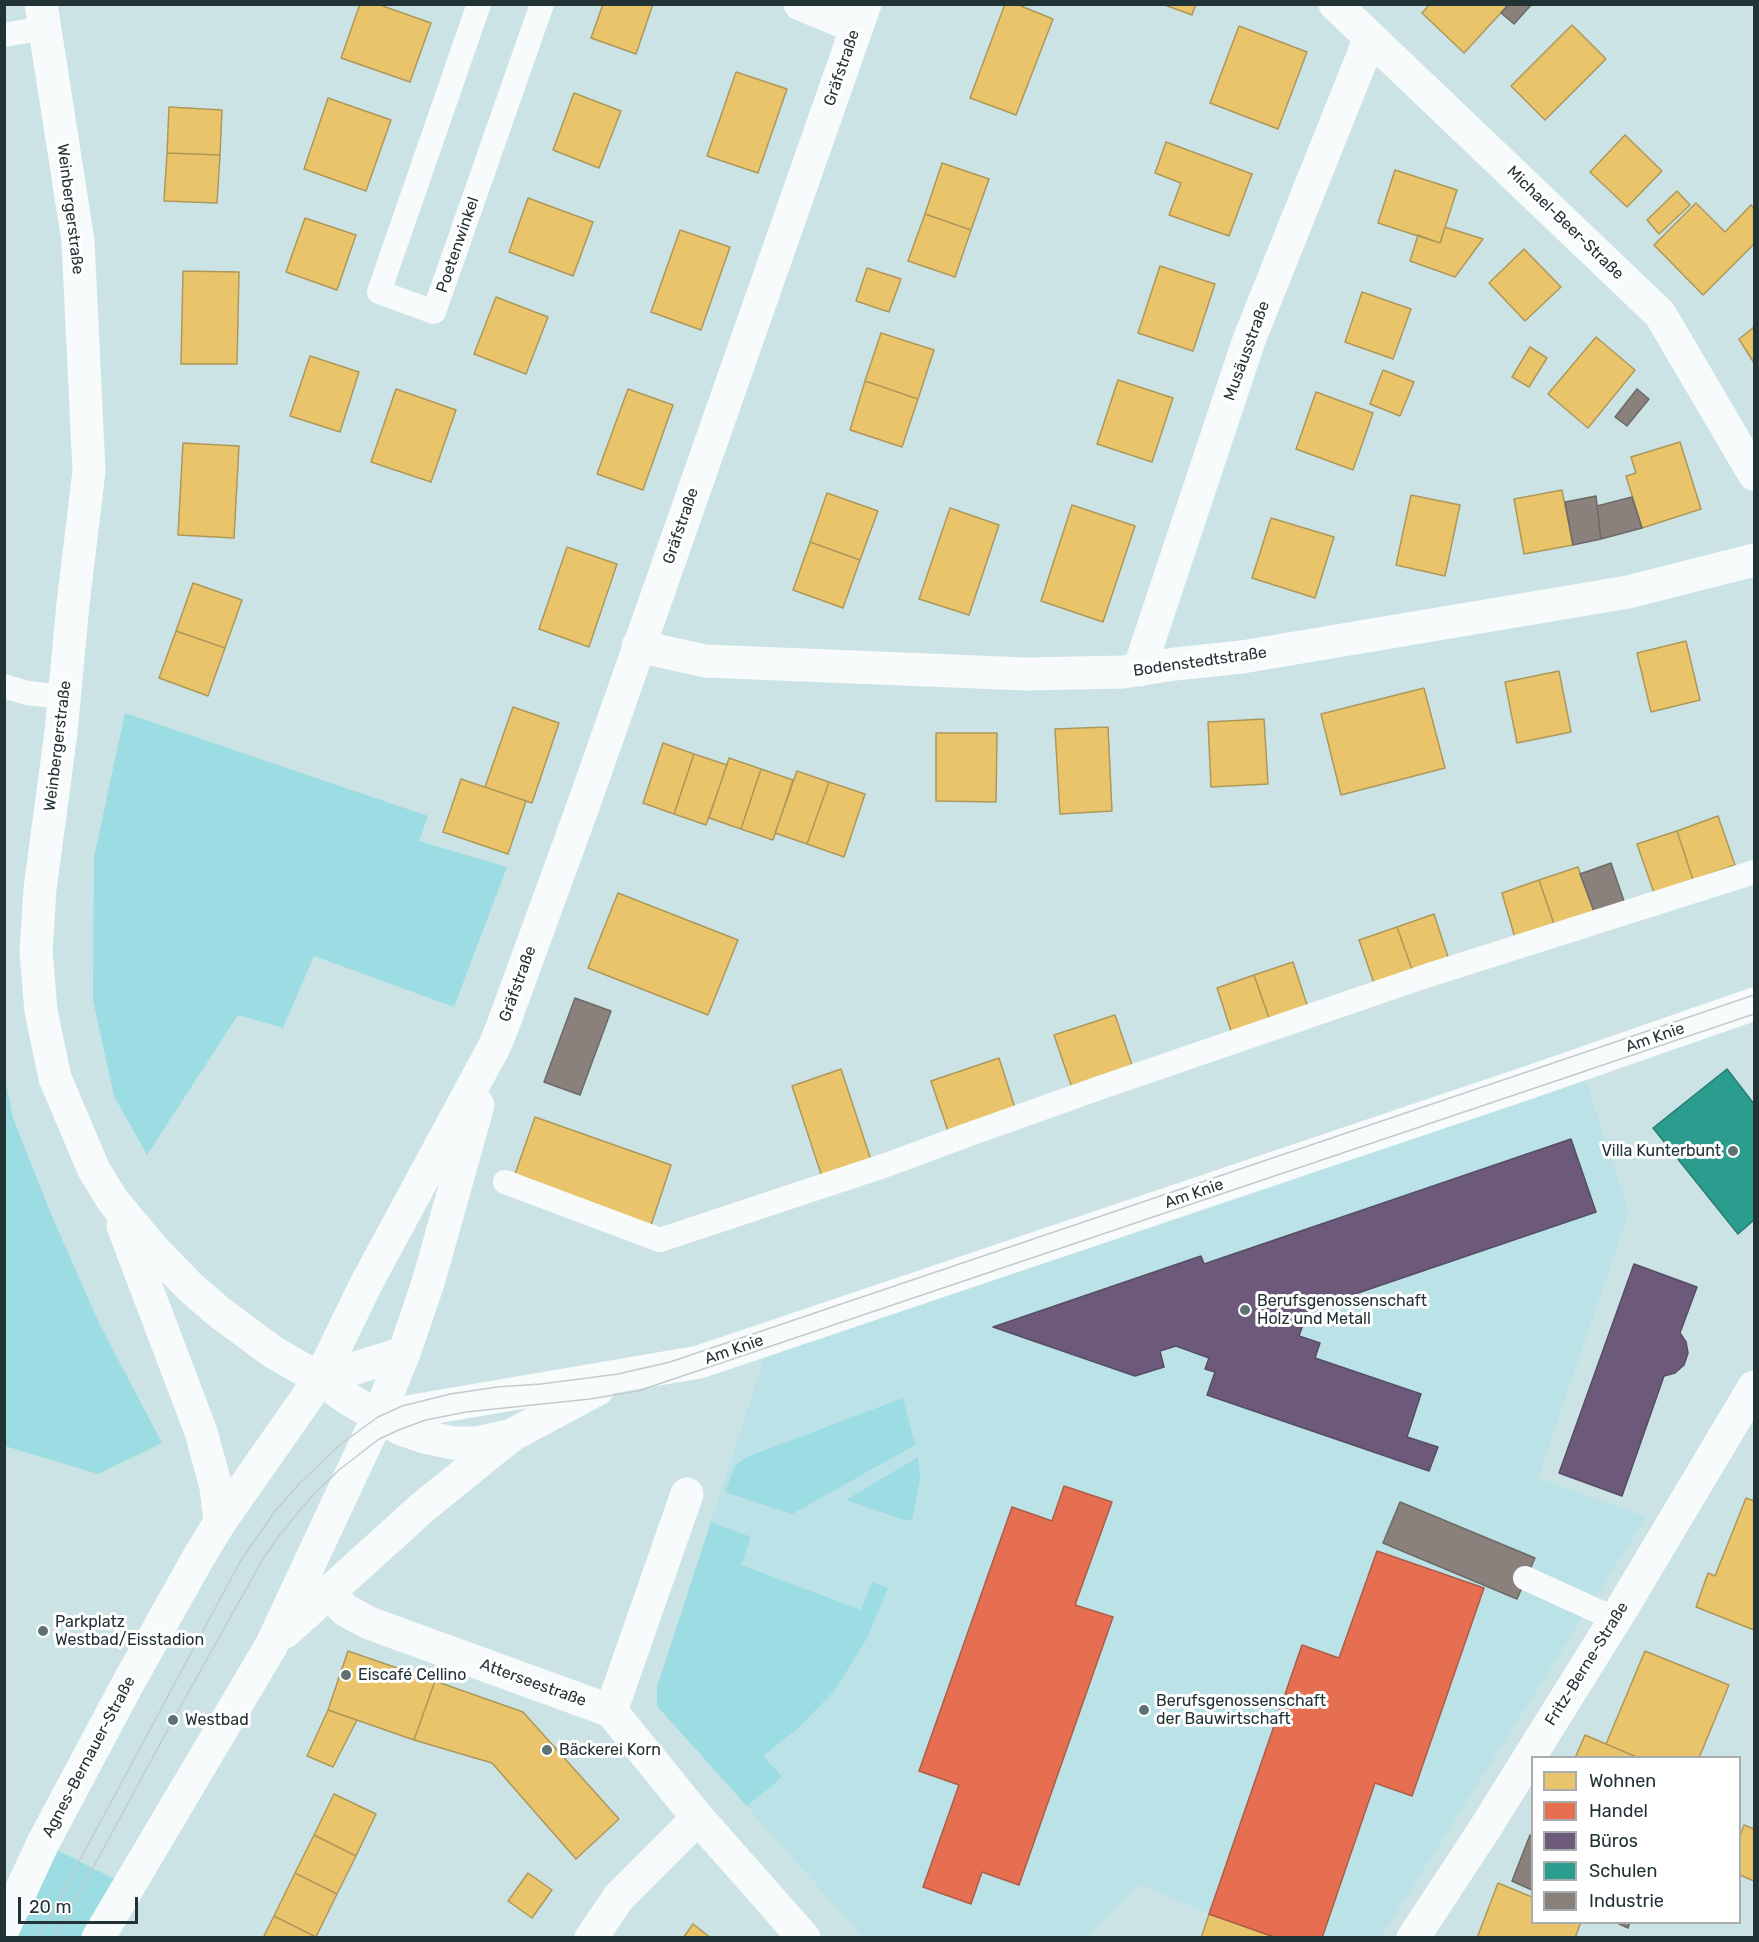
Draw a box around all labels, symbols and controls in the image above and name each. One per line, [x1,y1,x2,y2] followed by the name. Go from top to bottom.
[820,27,864,109] street label: Gräfstraße
[52,143,88,275] street label: Weinbergerstraße
[1502,162,1628,284] street label: Michael-Beer-Straße
[433,195,483,295] street label: Poetenwinkel
[1220,299,1274,403] street label: Musäusstraße
[659,485,703,567] street label: Gräfstraße
[1132,643,1268,681] street label: Bodenstedtstraße
[40,680,76,812] street label: Weinbergerstraße
[495,943,541,1025] street label: Gräfstraße
[1623,1019,1687,1057] street label: Am Knie
[1601,1141,1721,1161] place label: Villa Kunterbunt
[1726,1144,1740,1158] marker: Villa Kunterbunt
[1162,1175,1226,1213] street label: Am Knie
[1257,1291,1427,1329] place label: Berufsgenossenschaft Holz und Metall
[1238,1303,1252,1317] marker: Berufsgenossenschaft Holz und Metall
[702,1331,766,1369] street label: Am Knie
[1541,1599,1633,1729] street label: Fritz-Berne-Straße
[55,1612,204,1650] place label: Parkplatz Westbad/Eisstadion
[36,1624,50,1638] marker: Parkplatz Westbad/Eisstadion
[477,1655,589,1711] street label: Atterseestraße
[358,1665,466,1685] place label: Eiscafé Cellino
[339,1668,353,1682] marker: Eiscafé Cellino
[38,1673,140,1841] street label: Agnes-Bernauer-Straße
[1156,1691,1326,1729] place label: Berufsgenossenschaft der Bauwirtschaft
[1137,1703,1151,1717] marker: Berufsgenossenschaft der Bauwirtschaft
[185,1710,249,1730] place label: Westbad
[166,1713,180,1727] marker: Westbad
[559,1740,661,1760] place label: Bäckerei Korn
[540,1743,554,1757] marker: Bäckerei Korn
[1531,1756,1741,1924] legend
[1589,1770,1656,1792] text: Wohnen
[1589,1800,1648,1822] text: Handel
[1589,1830,1638,1852] text: Büros
[1589,1860,1657,1882] text: Schulen
[21,1885,141,1923] scale bar
[1589,1890,1664,1912] text: Industrie
[29,1896,71,1918] text: 20 m

